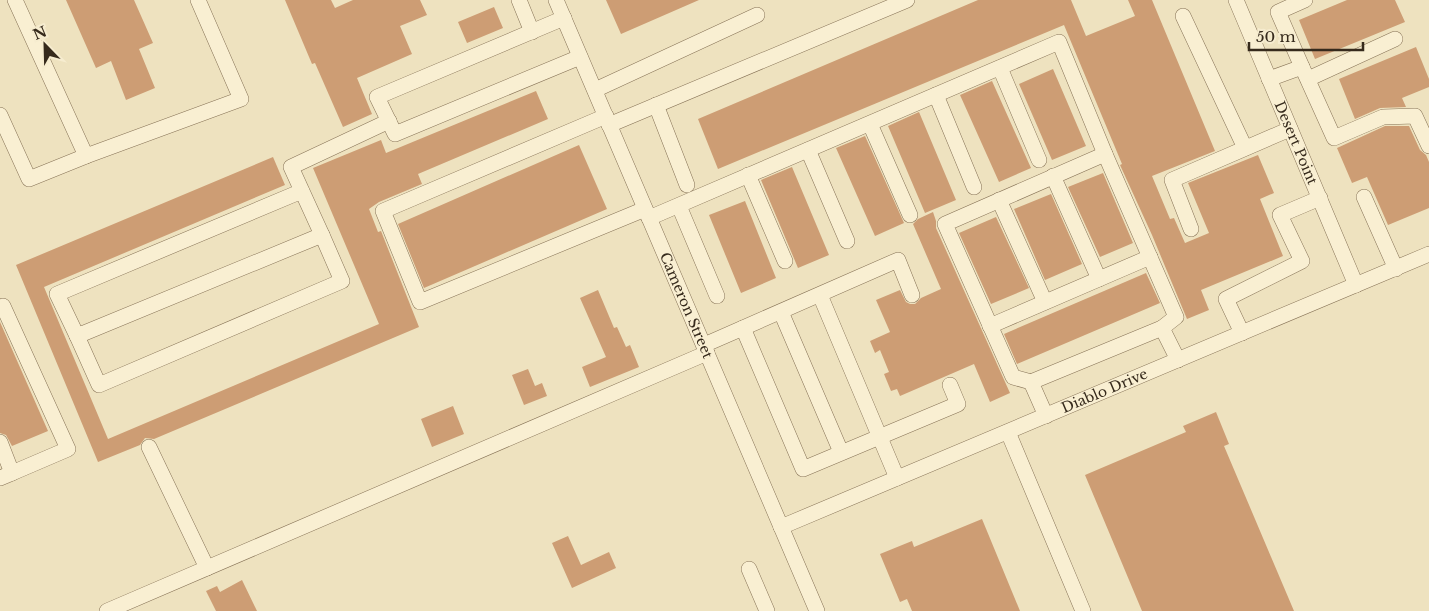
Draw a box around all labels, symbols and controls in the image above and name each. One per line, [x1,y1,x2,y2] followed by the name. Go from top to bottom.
[20,20,70,70] north arrow
[1249,20,1363,52] scale bar
[30,22,49,44] text: N
[1256,27,1296,46] text: 50 m
[1271,98,1322,188] street label: Desert Point
[656,250,717,362] street label: Cameron Street
[1059,365,1150,417] street label: Diablo Drive

